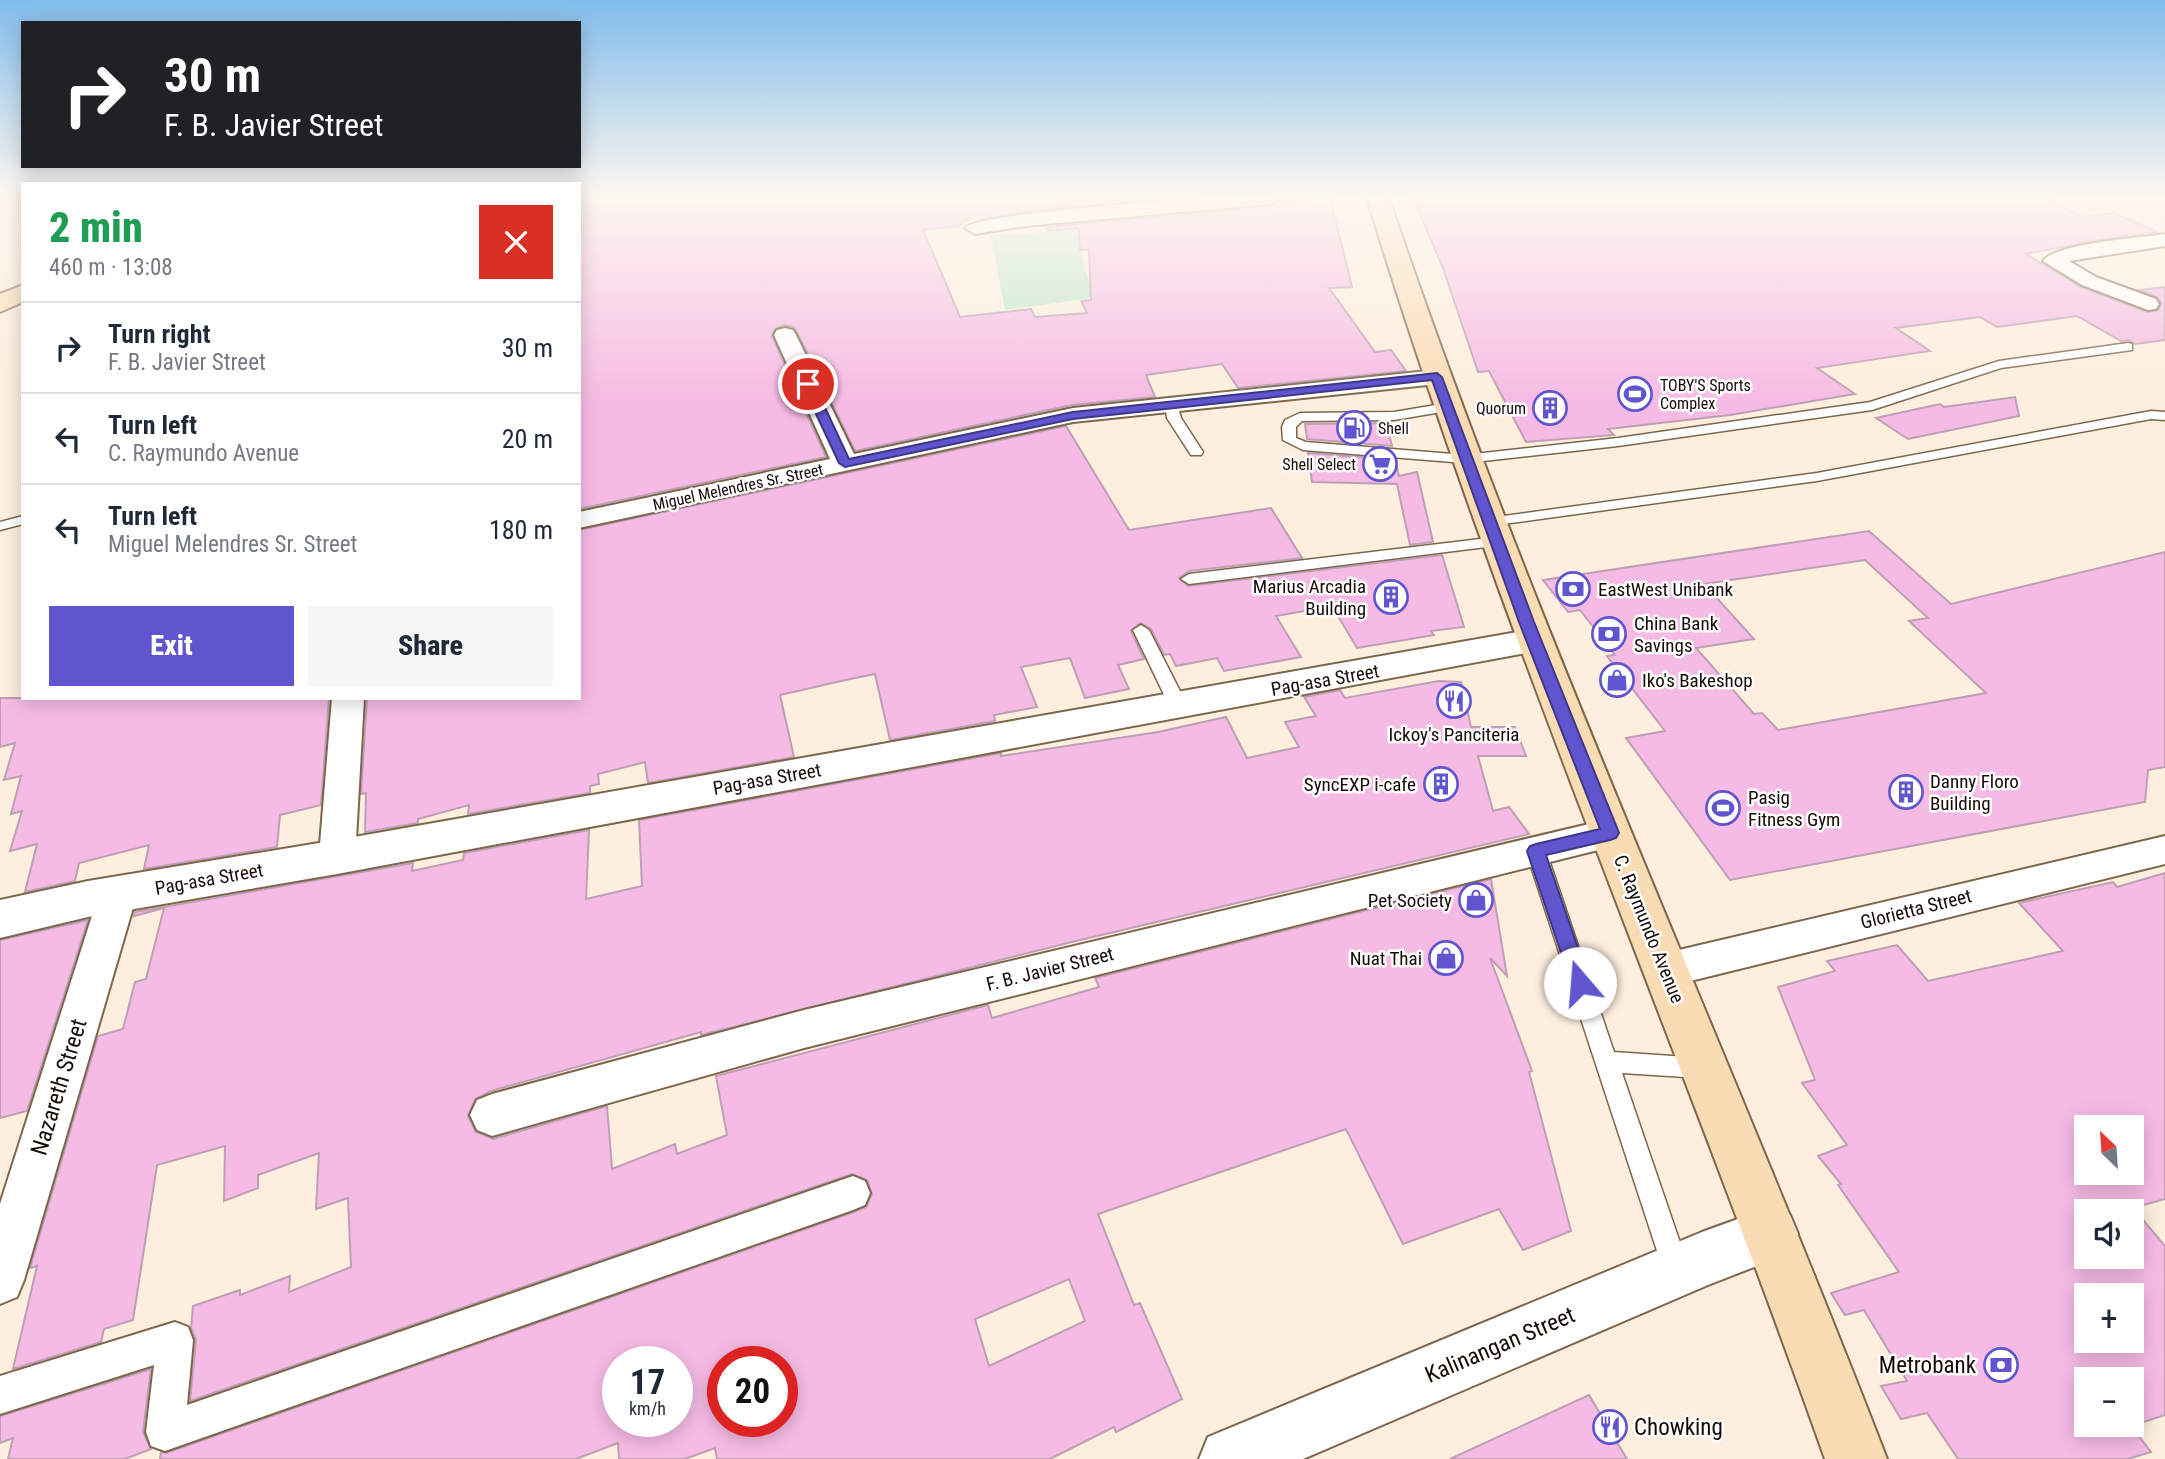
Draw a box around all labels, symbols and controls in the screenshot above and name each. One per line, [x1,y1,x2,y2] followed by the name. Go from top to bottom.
[164,47,261,104] text: 30 m
[49,49,140,140] icon: right
[164,106,383,144] text: F. B. Javier Street
[49,203,143,252] text: 2 min
[479,205,553,279] button: close
[49,254,173,281] text: 460 m · 13:08
[108,319,210,349] text: Turn right
[49,329,87,367] icon: right
[502,333,553,363] text: 30 m
[108,349,266,376] text: F. B. Javier Street
[778,354,838,414] pin
[789,365,827,403] icon: arrive
[1616,375,1654,413] sports icon: TOBY'S Sports Complex
[1660,376,1751,413] place label: TOBY'S Sports Complex
[1531,389,1569,427] building icon: Quorum
[1476,399,1526,418] place label: Quorum
[1335,409,1373,447] fuel station icon: Shell
[108,410,197,440] text: Turn left
[1378,419,1409,438] place label: Shell
[49,420,87,458] icon: left
[502,424,553,454] text: 20 m
[108,440,299,467] text: C. Raymundo Avenue
[1361,445,1399,483] supermarket icon: Shell Select
[1282,455,1356,474] place label: Shell Select
[651,460,825,514] street label: Miguel Melendres Sr. Street
[108,501,197,531] text: Turn left
[49,511,87,549] icon: left
[489,515,553,545] text: 180 m
[108,531,357,558] text: Miguel Melendres Sr. Street
[1554,570,1592,608] bank icon: EastWest Unibank
[1253,575,1366,620] place label: Marius Arcadia Building
[1372,578,1410,616] building icon: Marius Arcadia Building
[1598,578,1733,601] place label: EastWest Unibank
[49,606,294,686] button: Exit
[308,606,553,686] button: Share
[1634,612,1719,657] place label: China Bank Savings
[1590,615,1628,653] bank icon: China Bank Savings
[1269,659,1381,701] street label: Pag-asa Street
[1598,661,1636,699] shop icon: Iko's Bakeshop
[1642,669,1753,692] place label: Iko's Bakeshop
[1435,682,1473,720] restaurant icon: Ickoy's Panciteria
[1389,723,1519,746] place label: Ickoy's Panciteria
[711,758,823,800] street label: Pag-asa Street
[1422,765,1460,803] building icon: SyncEXP i-cafe
[1930,770,2019,815] place label: Danny Floro Building
[1304,773,1416,796] place label: SyncEXP i-cafe
[1887,773,1925,811] building icon: Danny Floro Building
[1748,786,1840,831] place label: Pasig Fitness Gym
[1704,789,1742,827] sports icon: Pasig Fitness Gym
[1609,852,1689,1007] street label: C. Raymundo Avenue
[153,858,265,900] street label: Pag-asa Street
[1457,881,1495,919] shop icon: Pet Society
[1858,884,1974,934] street label: Glorietta Street
[1368,889,1452,912] place label: Pet Society
[1427,939,1465,977] shop icon: Nuat Thai
[984,942,1116,996] street label: F. B. Javier Street
[1543,946,1617,1020] position arrow
[1350,947,1422,970] place label: Nuat Thai
[25,1016,93,1158] street label: Nazareth Street
[2074,1115,2144,1185] north arrow
[2074,1115,2144,1437] map controls
[2074,1199,2144,1269] button: sound
[2074,1283,2144,1353] button: +
[1421,1301,1579,1389] street label: Kalinangan Street
[707,1346,798,1437] speed limit sign: 20
[1982,1346,2020,1384] bank icon: Metrobank
[1879,1352,1977,1379] place label: Metrobank
[630,1362,665,1403] text: 17
[2074,1367,2144,1437] button: −
[629,1398,666,1419] text: km/h
[1591,1408,1629,1446] restaurant icon: Chowking
[1634,1414,1723,1441] place label: Chowking

